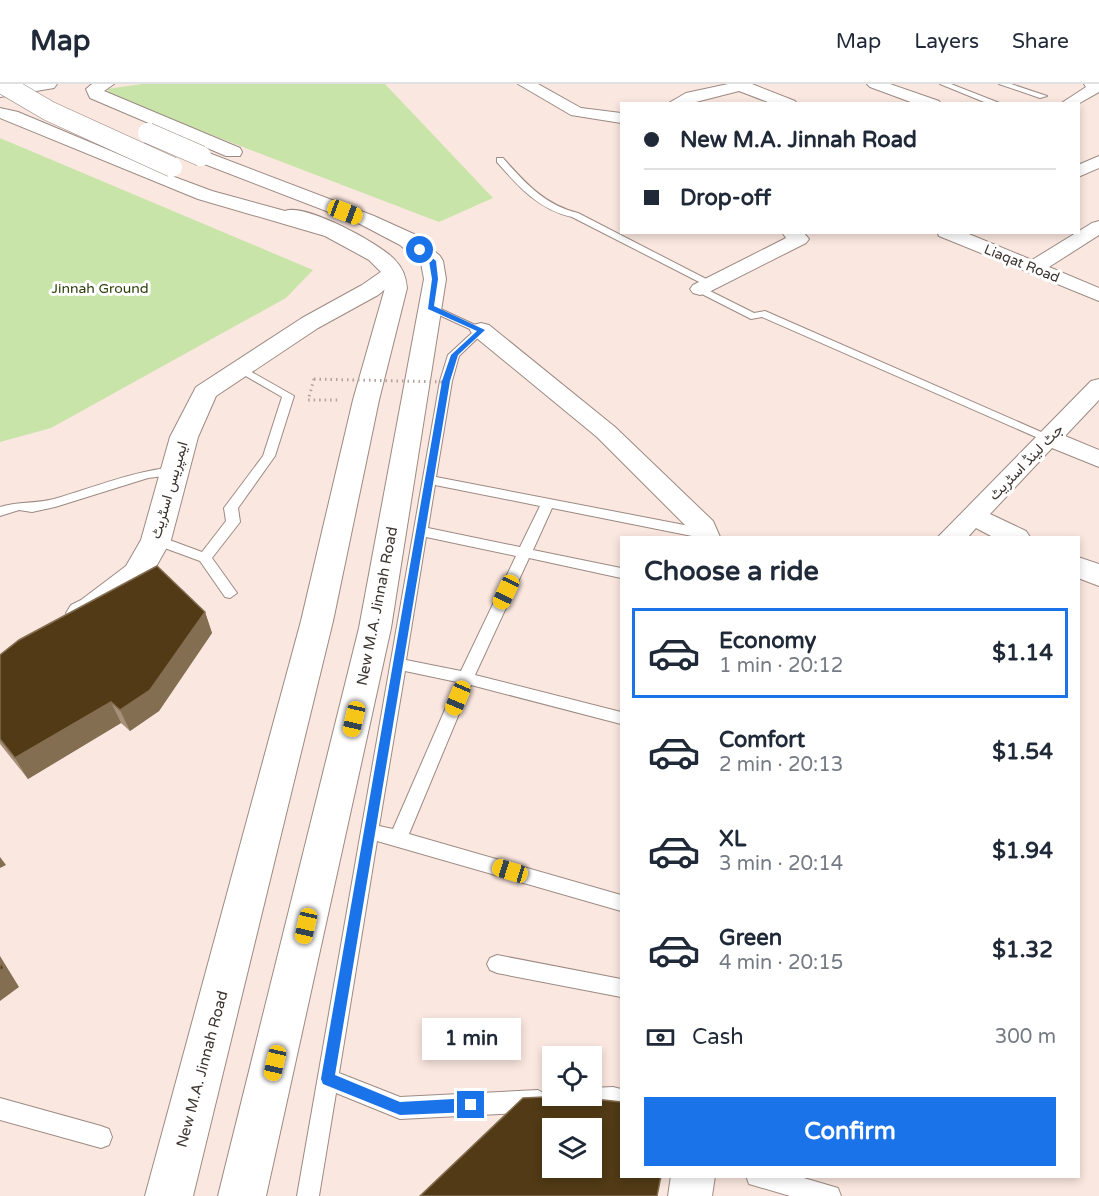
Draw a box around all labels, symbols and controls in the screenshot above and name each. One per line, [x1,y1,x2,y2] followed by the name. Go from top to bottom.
[30,24,90,58] text: Map
[836,29,881,54] text: Map
[914,29,979,54] text: Layers
[1012,29,1069,54] text: Share
[680,127,917,153] text: New M.A. Jinnah Road
[680,185,771,211] text: Drop-off
[325,197,365,227] car
[406,236,433,263] route start
[981,241,1062,286] street label: Liaqat Road
[51,280,149,297] park label: Jinnah Ground
[985,420,1067,504] street label: جٹ لینڈ اسٹریٹ
[147,439,192,541] street label: ایمپریس اسٹریٹ
[353,525,401,687] street label: New M.A. Jinnah Road
[644,555,819,588] text: Choose a ride
[490,572,522,612] car
[647,626,701,680] icon: car
[719,628,816,654] text: Economy
[992,640,1053,666] text: $1.14
[719,654,843,678] text: 1 min · 20:12
[443,678,473,718] car
[341,699,367,739] car
[647,725,701,779] icon: car
[719,727,805,753] text: Comfort
[992,739,1053,765] text: $1.54
[719,753,843,777] text: 2 min · 20:13
[647,824,701,878] icon: car
[719,826,746,852] text: XL
[992,838,1053,864] text: $1.94
[719,852,843,876] text: 3 min · 20:14
[490,857,530,885] car
[293,906,319,946] car
[647,923,701,977] icon: car
[719,925,782,951] text: Green
[992,937,1053,963] text: $1.32
[719,951,843,975] text: 4 min · 20:15
[172,989,232,1149] street label: New M.A. Jinnah Road
[422,1018,520,1060] callout: 1 min
[644,1021,677,1054] icon: cash
[692,1024,744,1050] text: Cash
[995,1025,1056,1049] text: 300 m
[445,1027,498,1051] text: 1 min
[262,1043,288,1083] car
[542,1046,602,1178] map controls
[542,1046,602,1106] button: locate
[457,1091,484,1118] route end
[644,1097,1056,1166] button: Confirm
[542,1118,602,1178] button: layers

